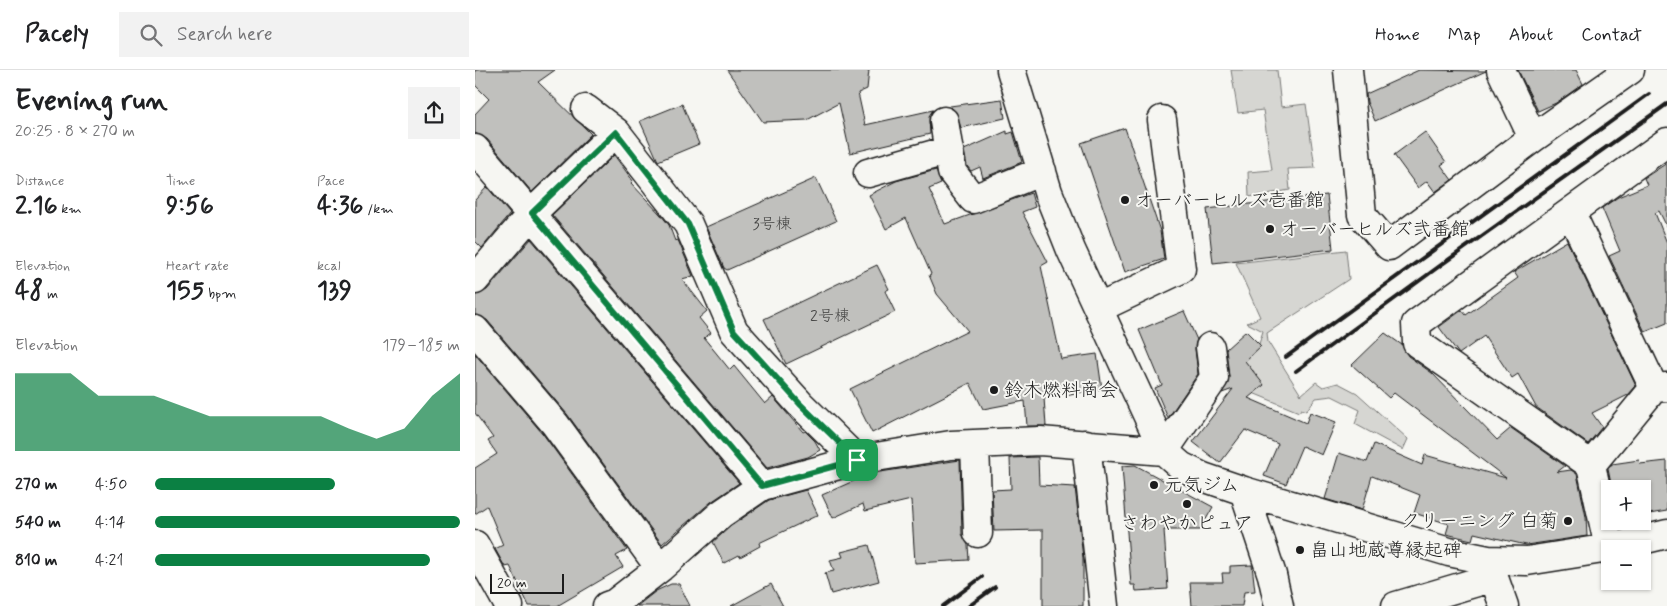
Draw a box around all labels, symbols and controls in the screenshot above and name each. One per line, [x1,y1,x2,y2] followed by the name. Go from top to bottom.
[119,12,469,57] search box
[25,19,89,50] text: Pacely
[137,21,165,49] icon: search
[177,22,273,47] text: Search here
[1375,23,1420,47] text: Home
[1448,23,1481,47] text: Map
[1509,23,1553,47] text: About
[1581,23,1642,47] text: Contact
[15,83,168,120] text: Evening run
[408,87,460,139] button: share
[15,121,135,142] text: 20:25 · 8 × 270 m
[15,172,64,190] text: Distance
[166,172,195,190] text: Time
[317,172,345,190] text: Pace
[1135,188,1325,213] place label: オーバーヒルズ壱番館
[15,190,57,223] text: 2.16
[166,190,214,223] text: 9:56
[317,190,363,223] text: 4:36
[1119,194,1131,206] marker: オーバーヒルズ壱番館
[57,200,82,218] text: km
[363,200,394,218] text: /km
[752,214,792,235] house number: 3号棟
[1280,217,1470,242] place label: オーバーヒルズ弐番館
[1264,223,1276,235] marker: オーバーヒルズ弐番館
[15,257,70,275] text: Elevation
[166,257,229,275] text: Heart rate
[317,257,341,275] text: kcal
[15,275,43,308] text: 48
[166,275,204,308] text: 155
[317,275,352,308] text: 139
[43,285,58,303] text: m
[204,285,236,303] text: bpm
[810,306,850,327] house number: 2号棟
[15,335,78,356] text: Elevation
[382,335,460,356] text: 179–185 m
[1004,378,1118,403] place label: 鈴木燃料商会
[988,384,1000,396] marker: 鈴木燃料商会
[836,439,878,481] pin
[843,446,871,474] icon: arrive
[1164,473,1239,498] place label: 元気ジム
[15,474,58,495] text: 270 m
[95,474,127,495] text: 4:50
[1148,479,1160,491] marker: 元気ジム
[1601,480,1651,590] map controls
[1601,480,1651,530] button: +
[1181,498,1193,510] marker: さわやかピュア
[1401,509,1558,534] place label: クリーニング 白菊
[1120,511,1254,536] place label: さわやかピュア
[15,512,61,533] text: 540 m
[95,512,125,533] text: 4:14
[1562,515,1574,527] marker: クリーニング 白菊
[1310,538,1462,563] place label: 畠山地蔵尊縁起碑
[1601,540,1651,590] button: −
[1294,544,1306,556] marker: 畠山地蔵尊縁起碑
[15,550,58,571] text: 810 m
[95,550,123,571] text: 4:21
[490,571,564,594] scale bar
[497,574,527,592] text: 20 m

